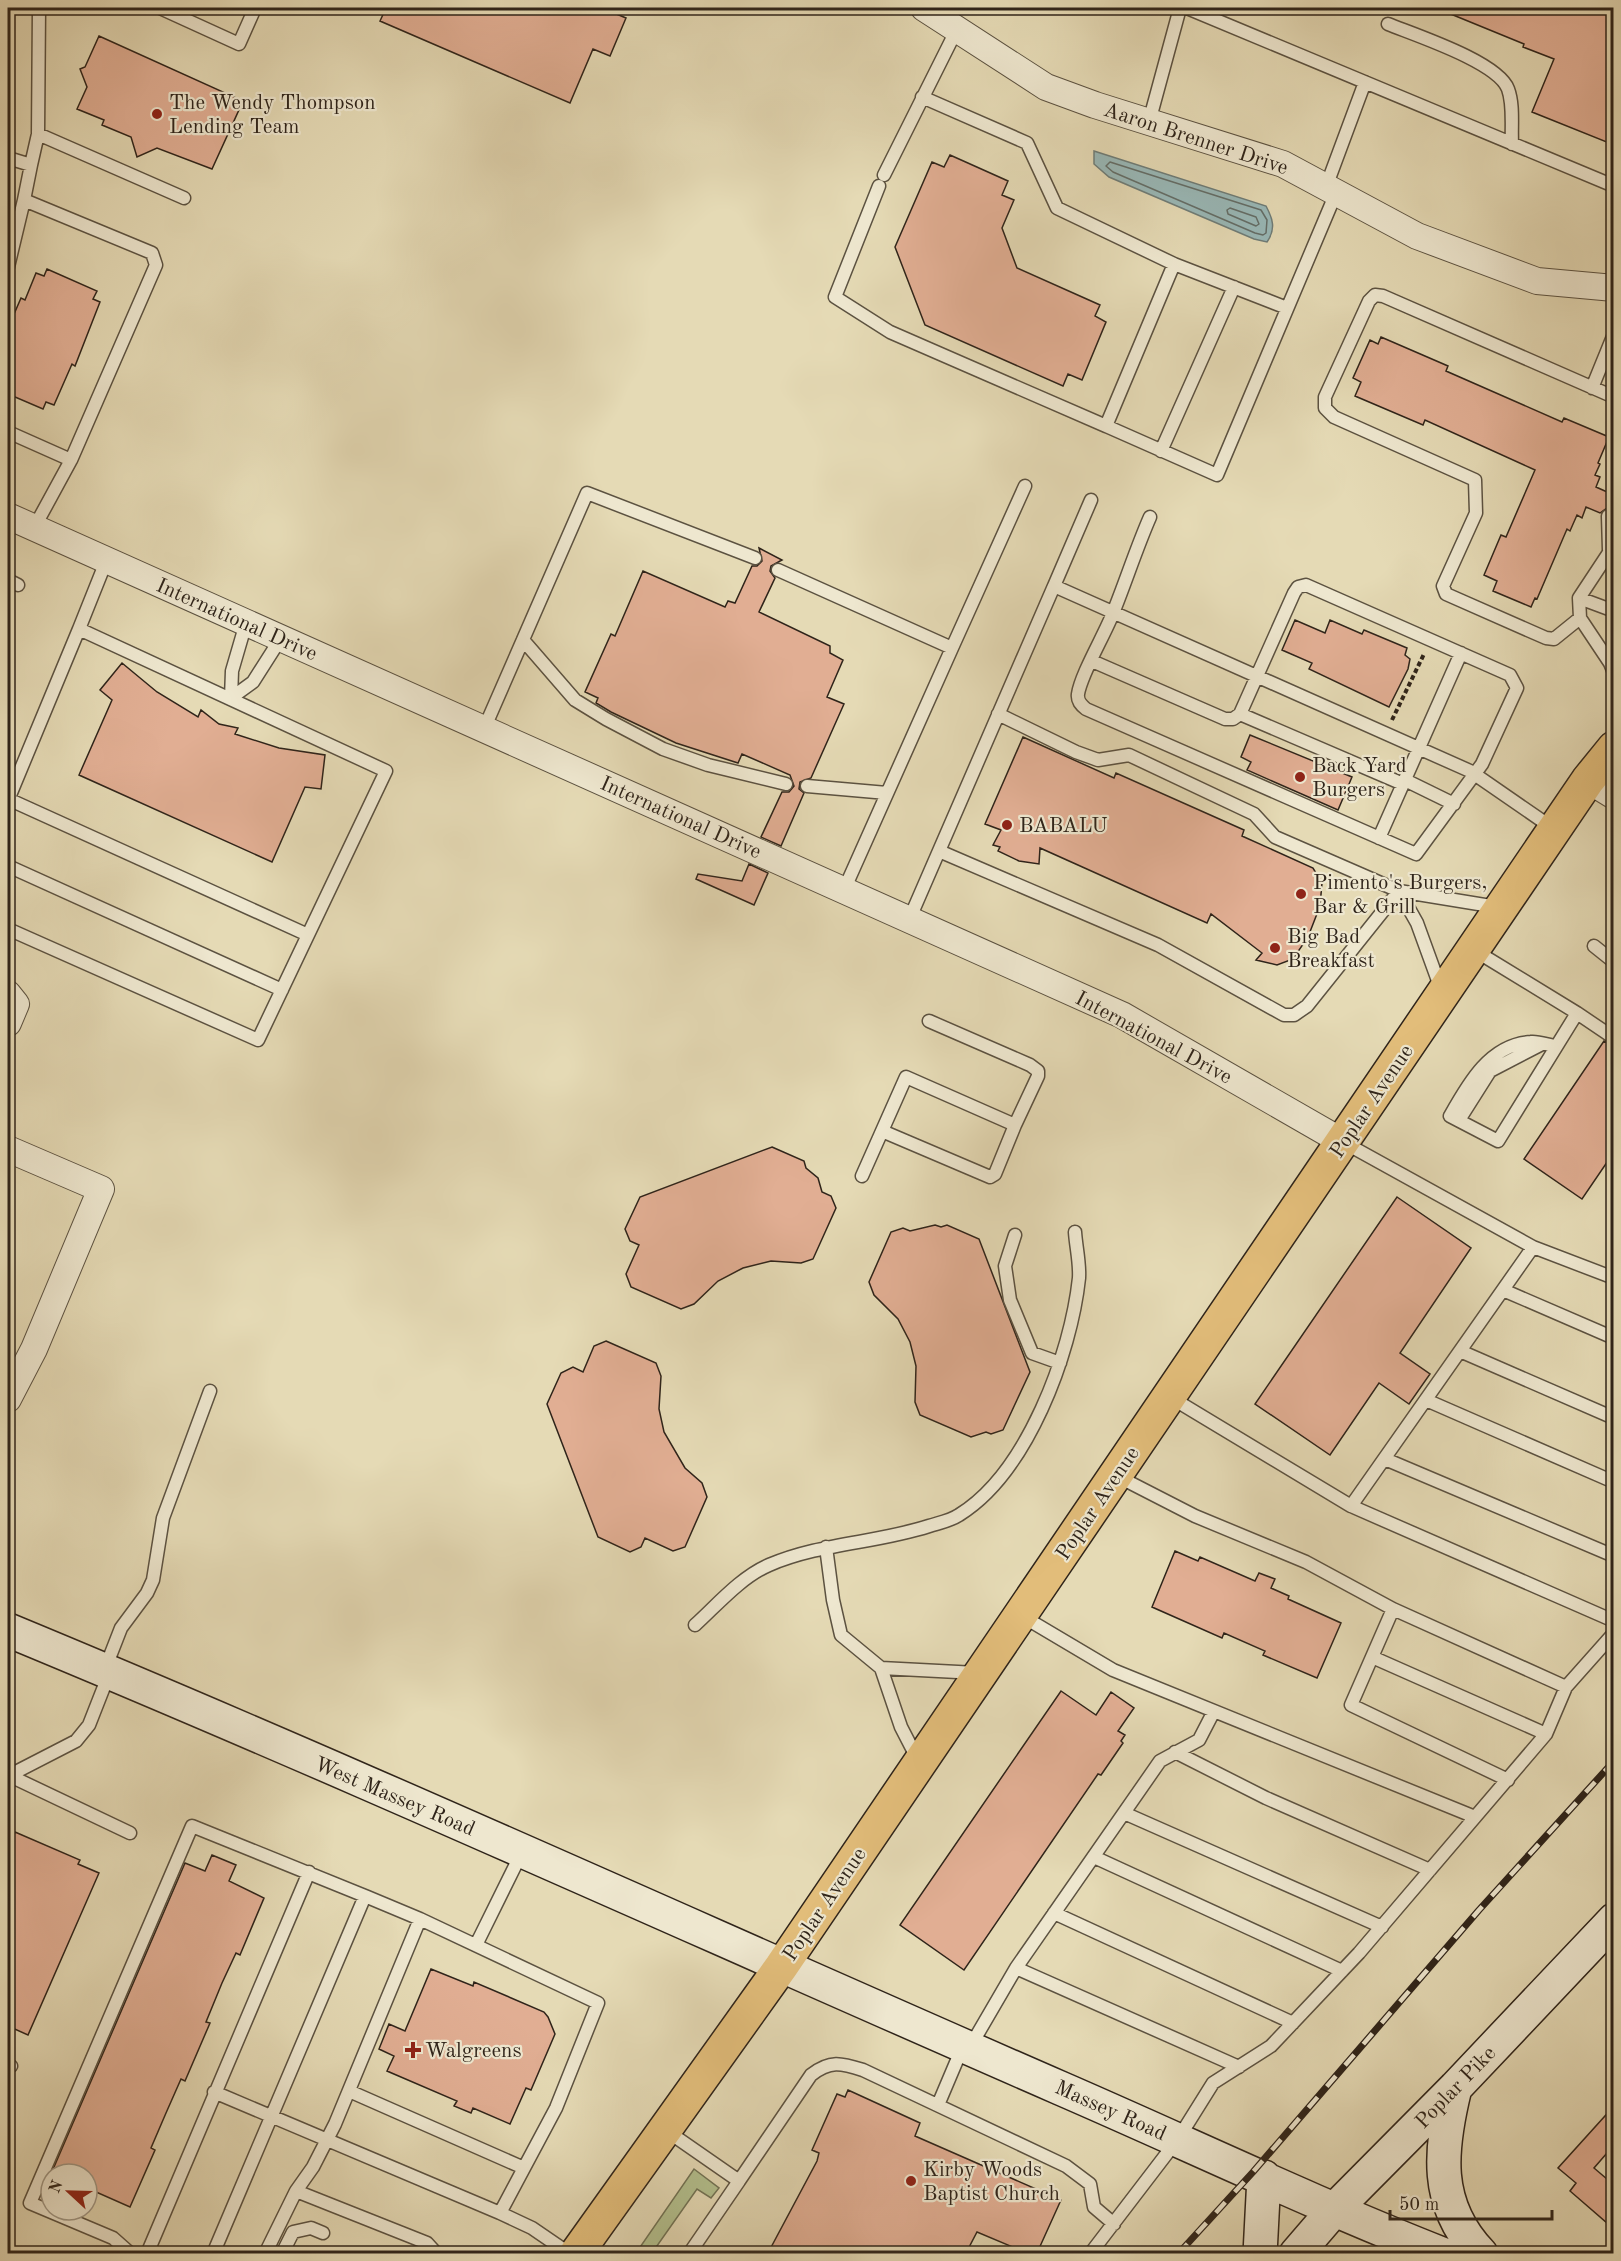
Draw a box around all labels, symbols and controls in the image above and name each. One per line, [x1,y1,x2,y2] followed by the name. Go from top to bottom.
[169,93,376,138] place label: The Wendy Thompson Lending Team
[1101,100,1290,179] street label: Aaron Brenner Drive
[150,107,164,121] marker: The Wendy Thompson Lending Team
[153,575,320,665] street label: International Drive
[1312,756,1407,801] place label: Back Yard Burgers
[1293,770,1307,784] marker: Back Yard Burgers
[597,773,764,863] street label: International Drive
[1019,816,1108,837] place label: BABALU
[1000,818,1014,832] marker: BABALU
[1313,873,1487,918] place label: Pimento's Burgers, Bar & Grill
[1294,887,1308,901] marker: Pimento's Burgers, Bar & Grill
[1287,927,1375,972] place label: Big Bad Breakfast
[1268,941,1282,955] marker: Big Bad Breakfast
[1072,988,1235,1088] street label: International Drive
[1327,1041,1418,1162] street label: Poplar Avenue
[1053,1443,1144,1564] street label: Poplar Avenue
[311,1754,478,1841] street label: West Massey Road
[780,1844,871,1965] street label: Poplar Avenue
[425,2041,522,2062] place label: Walgreens
[406,2043,420,2057] marker: Walgreens
[1412,2043,1500,2133] street label: Poplar Pike
[1051,2077,1169,2145] street label: Massey Road
[923,2160,1060,2205] place label: Kirby Woods Baptist Church
[39,2162,99,2222] north arrow
[904,2174,918,2188] marker: Kirby Woods Baptist Church
[47,2178,67,2196] text: N
[1390,2183,1552,2221] scale bar
[1399,2196,1439,2214] text: 50 m

